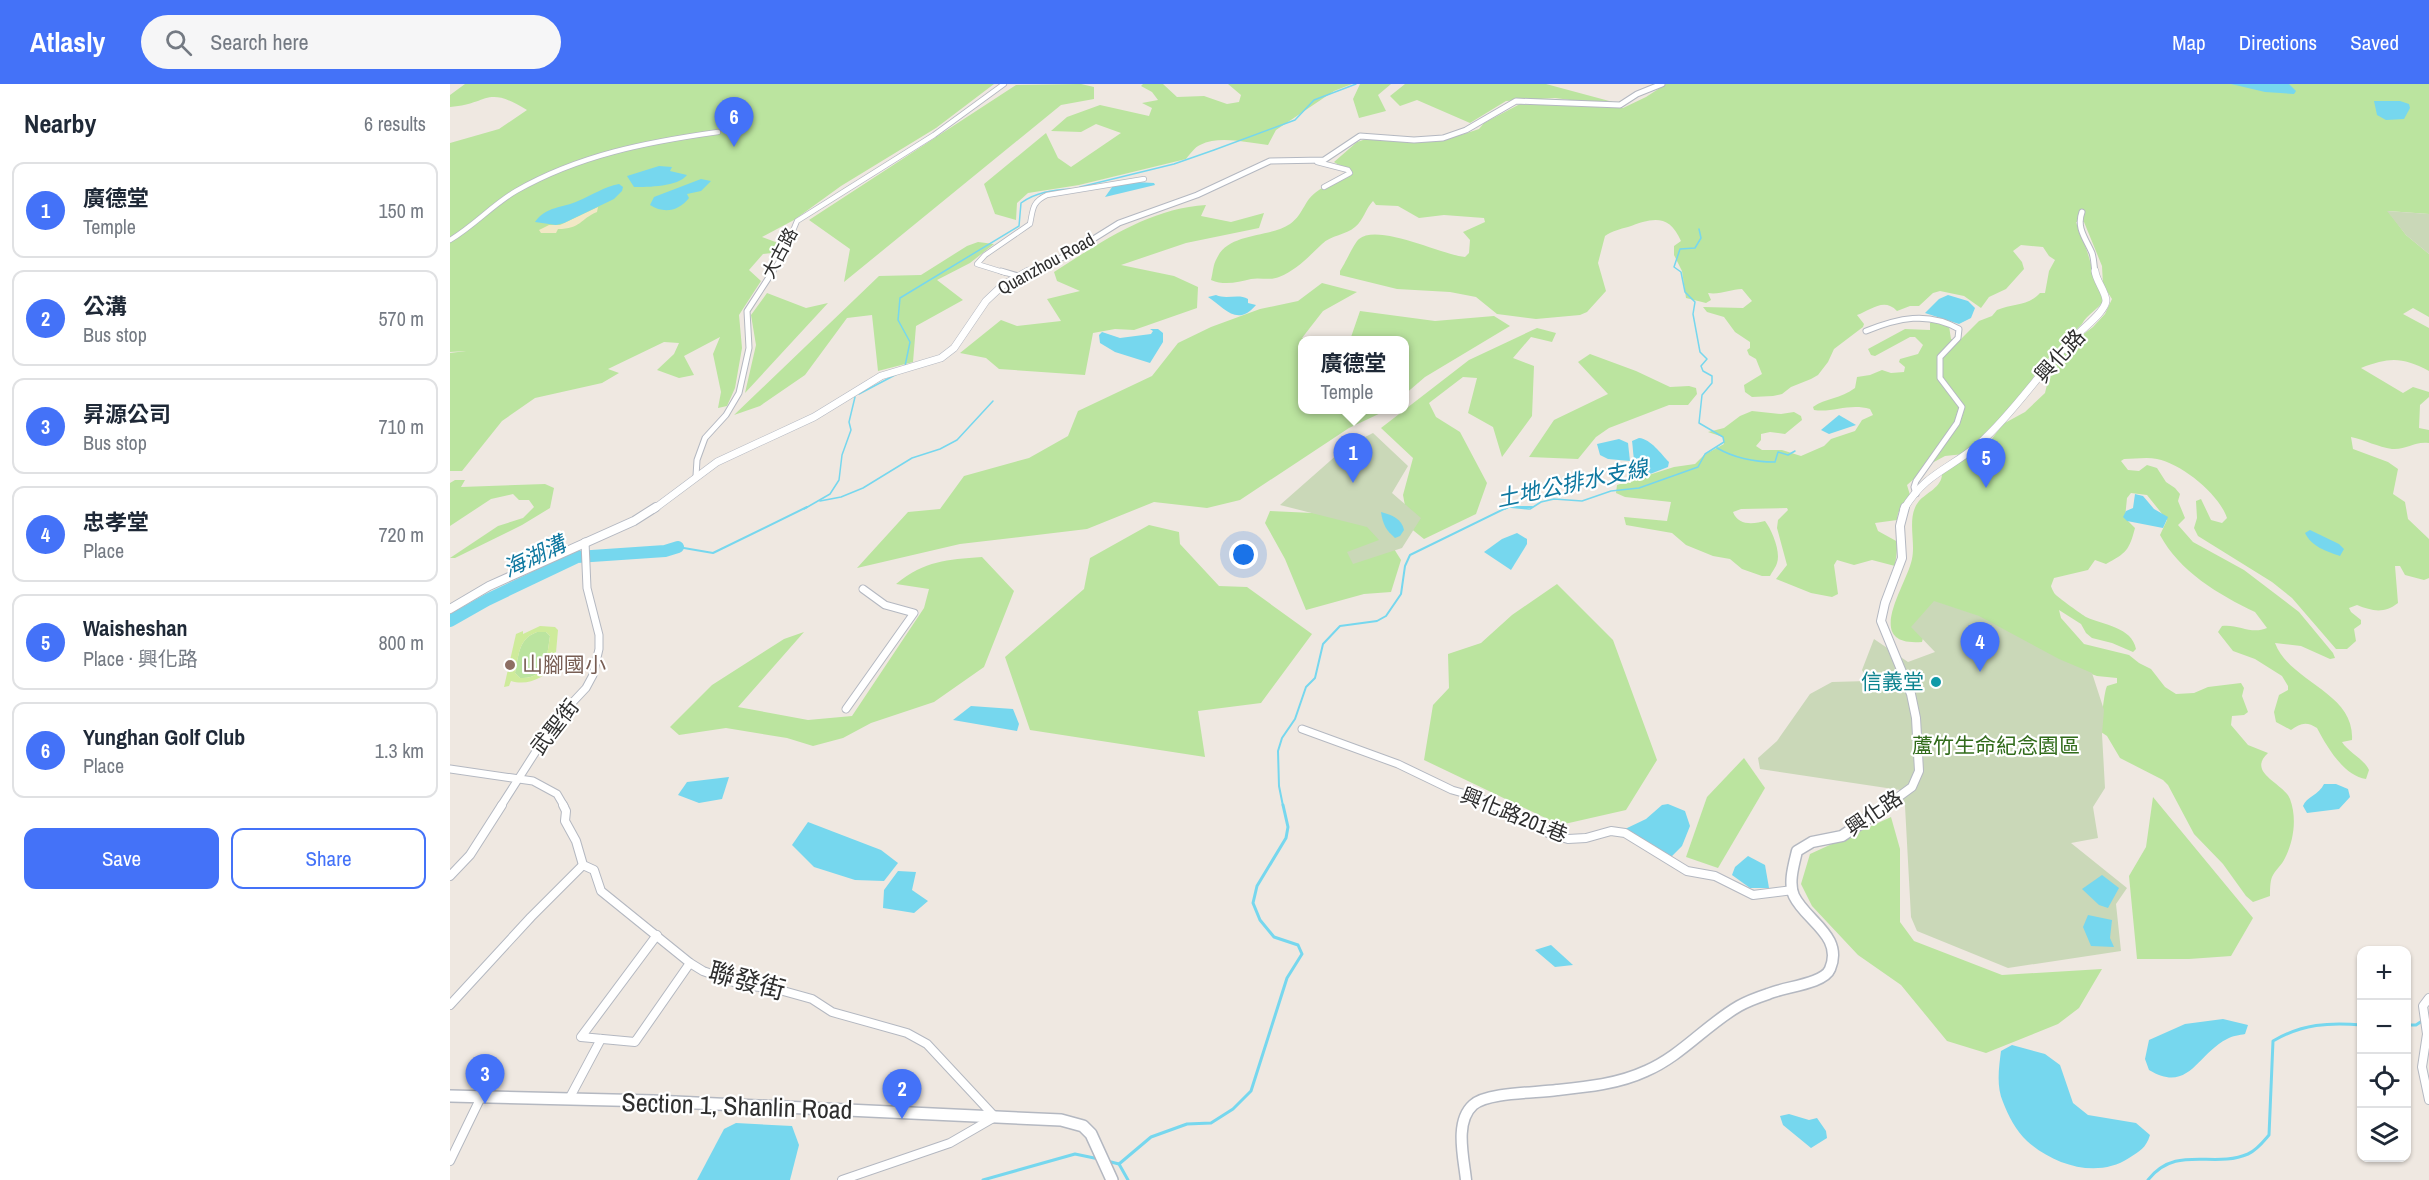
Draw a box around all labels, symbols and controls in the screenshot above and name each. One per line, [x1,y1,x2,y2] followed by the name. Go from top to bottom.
[141,15,561,69] search box
[30,23,105,61] text: Atlasly
[162,26,195,59] icon: search
[210,27,309,57] text: Search here
[2172,28,2206,57] text: Map
[2239,28,2317,57] text: Directions
[2350,28,2399,57] text: Saved
[714,98,754,147] pin: 6
[24,106,96,141] text: Nearby
[364,110,426,137] text: 6 results
[83,183,149,213] text: 廣德堂
[41,197,50,224] text: 1
[378,197,424,224] text: 150 m
[83,213,136,240] text: Temple
[756,223,803,282] street label: 大古路
[993,227,1099,301] street label: Quanzhou Road
[83,291,127,321] text: 公溝
[41,305,50,332] text: 2
[378,305,424,332] text: 570 m
[83,321,147,348] text: Bus stop
[2028,323,2091,389] street label: 興化路
[1298,336,1409,414] popup
[1320,348,1387,378] text: 廣德堂
[1320,378,1373,405] text: Temple
[83,399,171,429] text: 昇源公司
[41,413,50,440] text: 3
[378,413,424,440] text: 710 m
[83,429,147,456] text: Bus stop
[1334,434,1372,483] pin: 1
[1966,438,2006,488] pin: 5
[1494,452,1653,514] water label: 土地公排水支線
[83,507,149,537] text: 忠孝堂
[41,521,50,548] text: 4
[378,521,424,548] text: 720 m
[498,527,573,584] water label: 海湖溝
[83,537,124,564] text: Place
[1229,540,1258,569] your location
[83,613,188,643] text: Waisheshan
[1960,622,2000,672] pin: 4
[41,629,50,656] text: 5
[378,629,424,656] text: 800 m
[83,645,198,672] text: Place · 興化路
[522,650,606,679] place label: 山腳國小
[503,658,517,672] marker: 山腳國小
[1861,667,1924,696] place label: 信義堂
[1929,675,1943,689] marker: 信義堂
[524,693,585,760] street label: 武聖街
[83,722,245,752] text: Yunghan Golf Club
[1912,731,2080,760] park label: 蘆竹生命紀念園區
[41,737,50,764] text: 6
[375,737,424,764] text: 1.3 km
[83,752,124,779] text: Place
[1456,780,1572,849] street label: 興化路201巷
[1839,783,1908,842] street label: 興化路
[24,828,219,889] button: Save
[231,828,426,889] button: Share
[2357,946,2411,1162] map controls
[2357,946,2411,1000] button: +
[705,954,789,1008] street label: 聯發街
[2357,1000,2411,1054] button: −
[465,1054,504,1104] pin: 3
[2357,1054,2411,1108] button: locate
[882,1070,922,1119] pin: 2
[621,1084,853,1127] street label: Section 1, Shanlin Road
[2357,1108,2411,1162] button: layers

